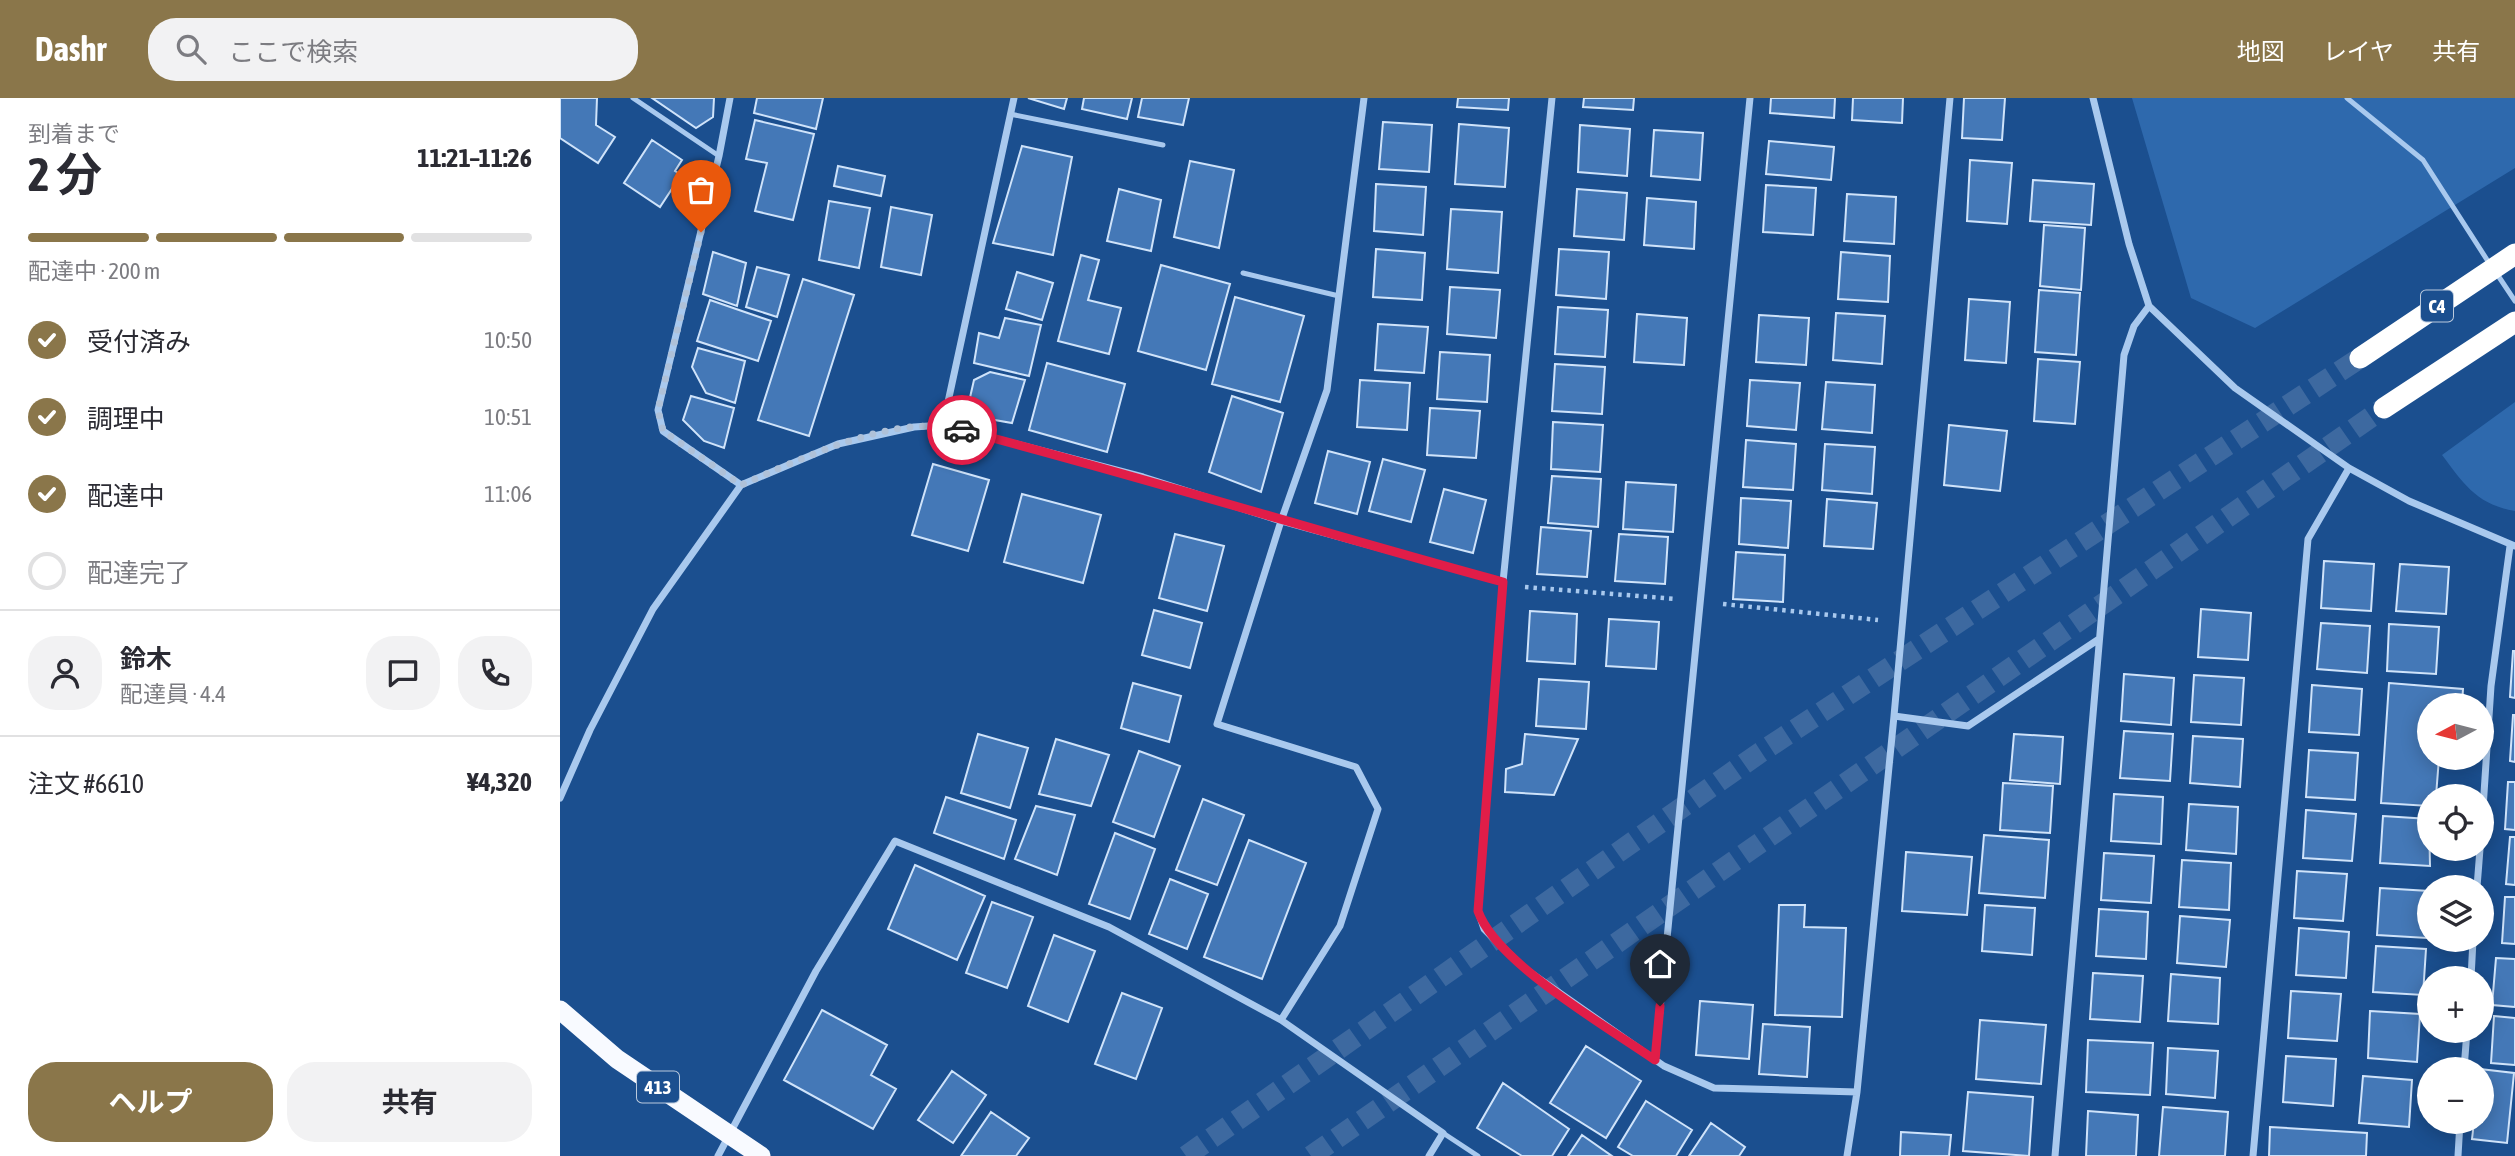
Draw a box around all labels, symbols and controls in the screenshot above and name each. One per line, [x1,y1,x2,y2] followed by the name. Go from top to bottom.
[148,18,638,81] search box
[35,30,106,68] text: Dashr
[172,30,210,68] icon: search
[228,37,358,67] text: ここで検索
[2237,38,2285,65] text: 地図
[2323,38,2394,65] text: レイヤ
[2432,38,2480,65] text: 共有
[28,121,120,147] text: 到着まで
[417,143,532,173] text: 11:21–11:26
[28,148,102,201] text: 2 分
[671,160,731,232] pin
[682,171,720,209] icon: bag
[28,258,160,284] text: 配達中 · 200 m
[2421,290,2453,322] road number: C4
[28,321,66,359] icon: check
[87,327,191,357] text: 受付済み
[484,327,532,353] text: 10:50
[927,395,997,465] courier
[28,398,66,436] icon: check
[87,404,165,434] text: 調理中
[484,404,532,430] text: 10:51
[943,411,981,449] icon: car
[28,475,66,513] icon: check
[87,481,165,511] text: 配達中
[484,481,532,507] text: 11:06
[87,558,191,588] text: 配達完了
[28,636,102,710] button: person
[366,636,440,710] button: chat
[458,636,532,710] button: phone
[120,644,172,674] text: 鈴木
[120,681,226,707] text: 配達員 · 4.4
[2417,693,2494,770] north arrow
[2417,693,2494,1134] map controls
[467,767,532,797] text: ¥4,320
[28,769,144,799] text: 注文 #6610
[2417,784,2494,861] button: locate
[2417,875,2494,952] button: layers
[1630,934,1690,1006] pin
[1641,945,1679,983] icon: home
[2417,966,2494,1043] button: +
[2417,1057,2494,1134] button: −
[28,1062,273,1142] button: ヘルプ
[287,1062,532,1142] button: 共有
[637,1071,679,1102] road number: 413

